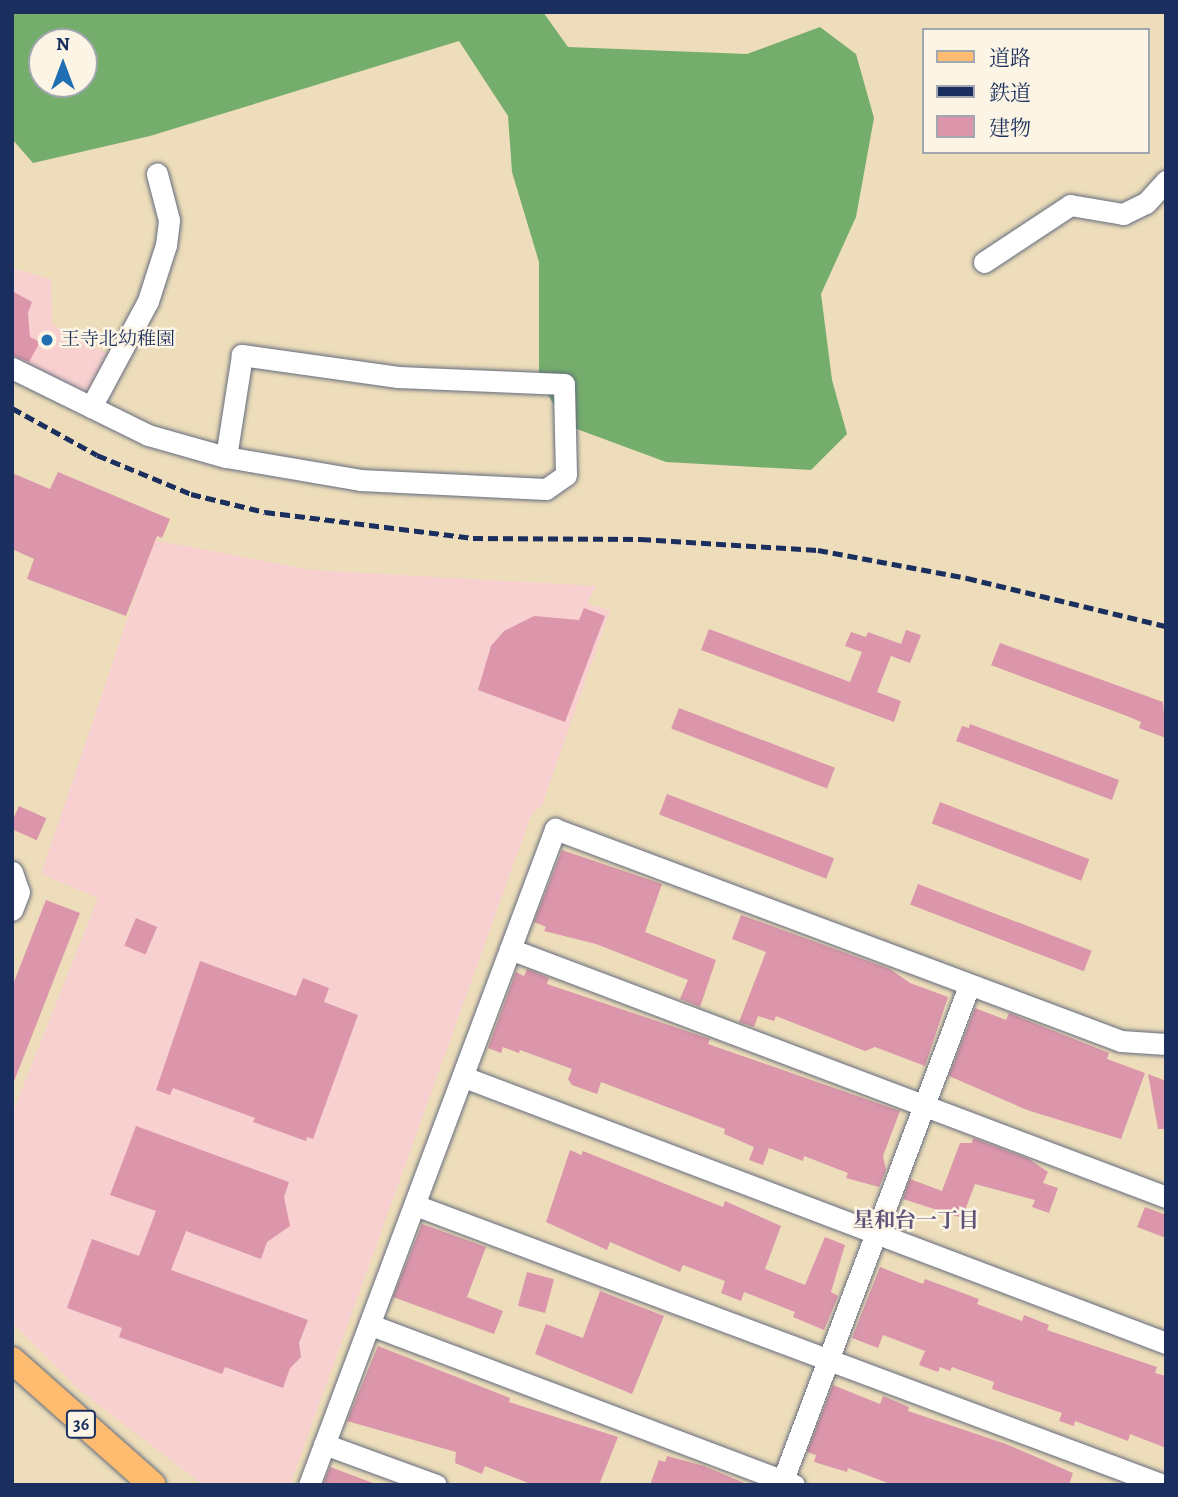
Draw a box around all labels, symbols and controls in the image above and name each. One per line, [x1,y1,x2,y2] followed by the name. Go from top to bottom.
[28,28,98,98] north arrow
[922,28,1150,154] legend
[56,31,70,57] text: N
[989,44,1031,72] text: 道路
[989,79,1031,107] text: 鉄道
[989,114,1031,142] text: 建物
[61,329,175,351] place label: 王寺北幼稚園
[39,332,55,348] marker: 王寺北幼稚園
[853,1207,979,1233] district label: 星和台一丁目
[65,1409,97,1438] road number: 36

